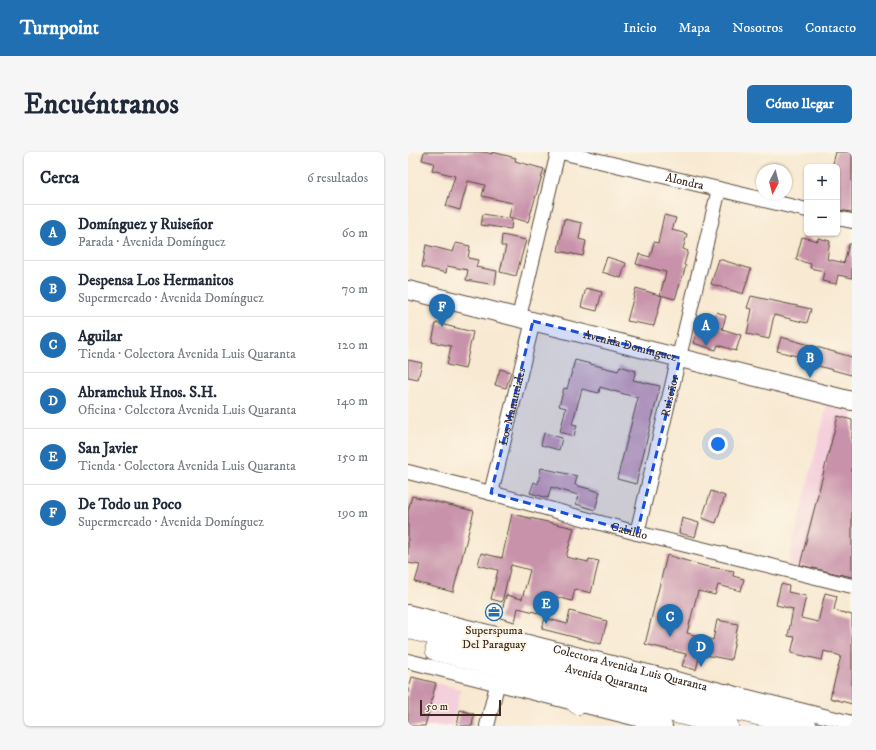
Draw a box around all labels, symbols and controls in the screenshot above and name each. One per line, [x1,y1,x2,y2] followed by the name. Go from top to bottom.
[20,17,99,40] text: Turnpoint
[623,19,656,37] text: Inicio
[678,19,710,37] text: Mapa
[732,19,783,37] text: Nosotros
[805,19,856,37] text: Contacto
[747,85,852,123] button: Cómo llegar
[24,87,179,122] text: Encuéntranos
[756,164,792,200] north arrow
[804,164,840,236] map controls
[804,164,840,200] button: +
[40,167,79,189] text: Cerca
[664,169,706,193] street label: Alondra
[307,170,368,186] text: 6 resultados
[804,200,840,236] button: −
[78,215,213,234] text: Domínguez y Ruiseñor
[49,225,57,241] text: A
[342,225,368,241] text: 60 m
[78,234,226,250] text: Parada · Avenida Domínguez
[78,271,233,290] text: Despensa Los Hermanitos
[49,281,57,297] text: B
[342,281,368,297] text: 70 m
[78,290,264,306] text: Supermercado · Avenida Domínguez
[429,294,455,327] pin: F
[693,313,719,346] pin: A
[78,327,122,346] text: Aguilar
[582,327,678,364] street label: Avenida Domínguez
[49,337,57,353] text: C
[337,337,368,353] text: 120 m
[797,345,823,378] pin: B
[78,346,296,362] text: Tienda · Colectora Avenida Luis Quaranta
[495,366,529,447] street label: Los Manantiales
[657,373,682,418] street label: Ruiseñor
[78,383,217,402] text: Abramchuk Hnos. S.H.
[48,393,58,409] text: D
[336,393,368,409] text: 140 m
[78,402,296,418] text: Oficina · Colectora Avenida Luis Quaranta
[708,434,728,454] your location
[78,439,138,458] text: San Javier
[48,449,58,465] text: E
[337,449,368,465] text: 150 m
[78,458,296,474] text: Tienda · Colectora Avenida Luis Quaranta
[78,495,181,514] text: De Todo un Poco
[49,505,57,521] text: F
[337,505,368,521] text: 190 m
[78,514,264,530] text: Supermercado · Avenida Domínguez
[609,519,649,543] street label: Cabildo
[533,591,559,624] pin: E
[484,602,504,622] office icon: Superspuma Del Paraguay
[657,604,683,637] pin: C
[462,623,526,652] place label: Superspuma Del Paraguay
[688,634,714,667] pin: D
[551,641,710,694] street label: Colectora Avenida Luis Quaranta
[564,661,651,696] street label: Avenida Quaranta
[420,698,501,717] scale bar
[426,700,448,714] text: 50 m

